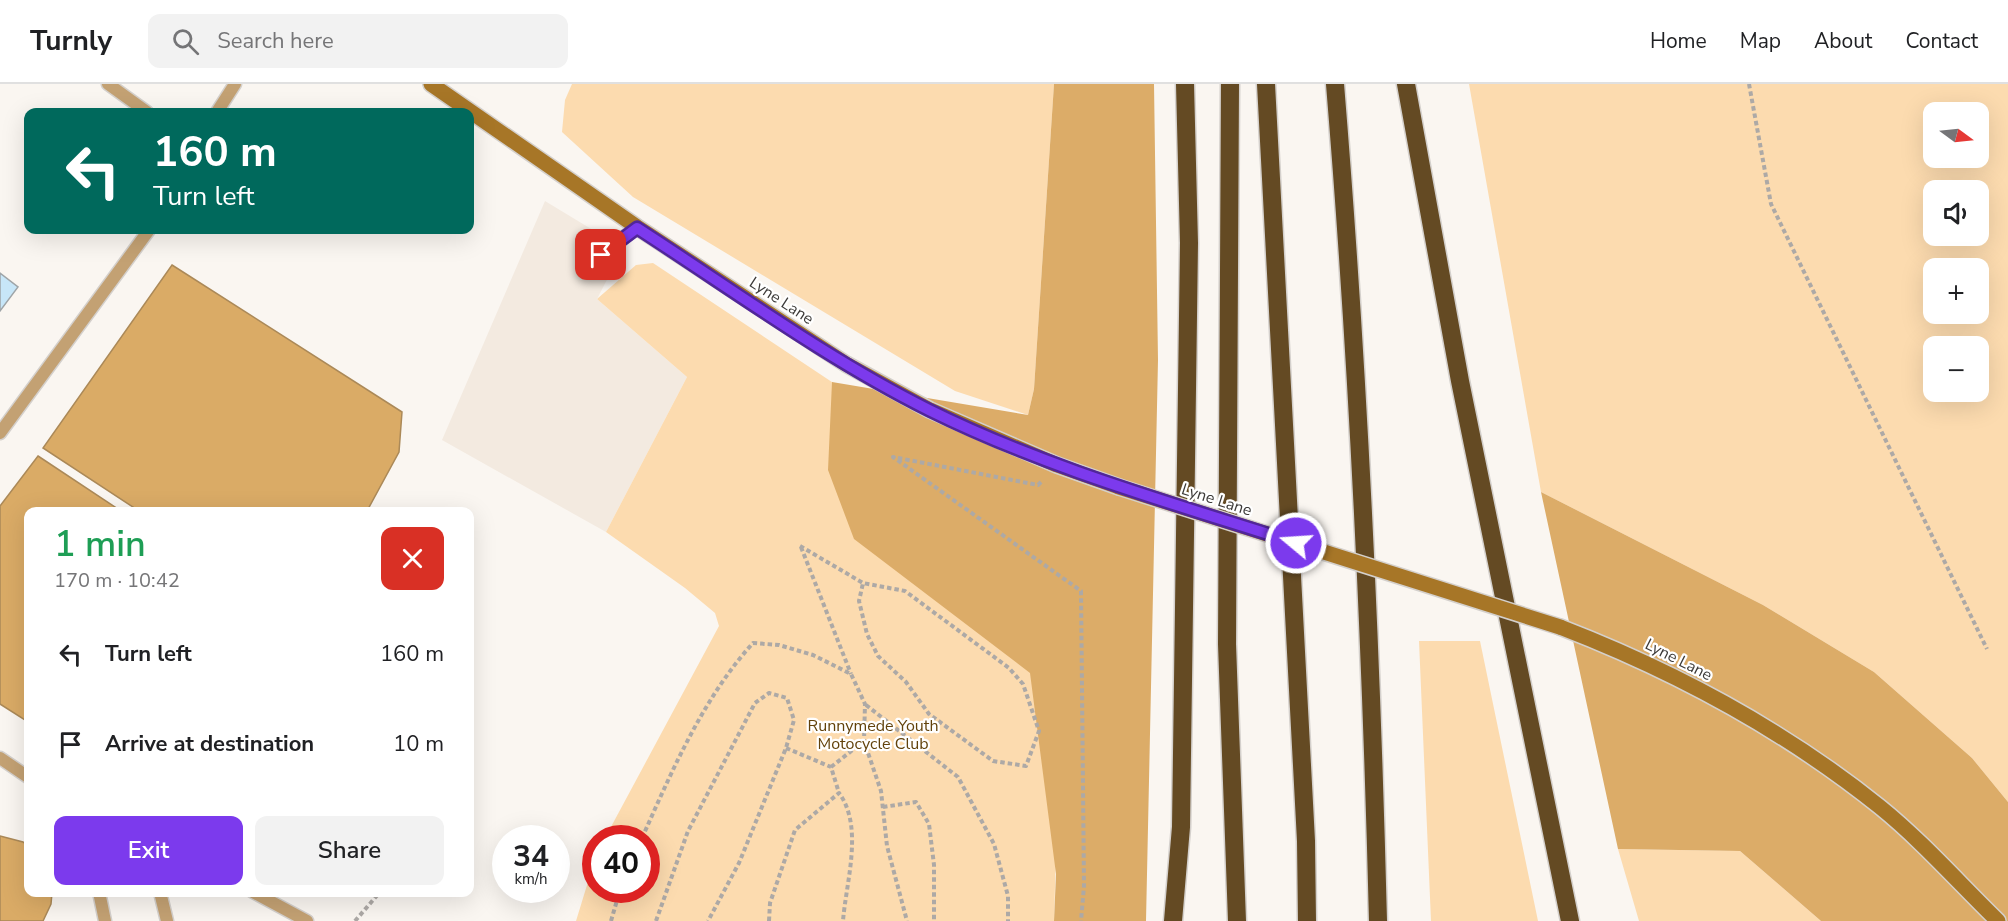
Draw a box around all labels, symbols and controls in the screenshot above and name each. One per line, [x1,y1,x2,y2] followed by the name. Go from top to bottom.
[148,14,568,68] search box
[30,22,112,60] text: Turnly
[169,25,202,58] icon: search
[217,26,334,56] text: Search here
[1650,27,1707,55] text: Home
[1740,27,1781,55] text: Map
[1814,27,1872,55] text: About
[1905,27,1978,55] text: Contact
[1923,102,1989,168] north arrow
[1923,102,1989,402] map controls
[153,124,277,181] text: 160 m
[54,132,132,210] icon: left
[153,178,254,215] text: Turn left
[1923,180,1989,246] button: sound
[575,229,626,280] pin
[584,238,617,271] icon: arrive
[1923,258,1989,324] button: +
[745,272,818,330] street label: Lyne Lane
[1923,336,1989,402] button: −
[1179,478,1255,522] street label: Lyne Lane
[1264,511,1328,575] position arrow
[54,520,146,569] text: 1 min
[381,527,444,590] button: close
[54,567,180,594] text: 170 m · 10:42
[1641,634,1716,686] street label: Lyne Lane
[54,638,87,671] icon: left
[105,639,192,669] text: Turn left
[380,639,444,669] text: 160 m
[808,715,939,755] park label: Runnymede Youth Motocycle Club
[54,728,87,761] icon: arrive
[105,729,314,759] text: Arrive at destination
[393,729,444,759] text: 10 m
[54,816,243,885] button: Exit
[255,816,444,885] button: Share
[582,825,660,903] speed limit sign: 40
[513,836,549,877] text: 34
[514,869,548,889] text: km/h

